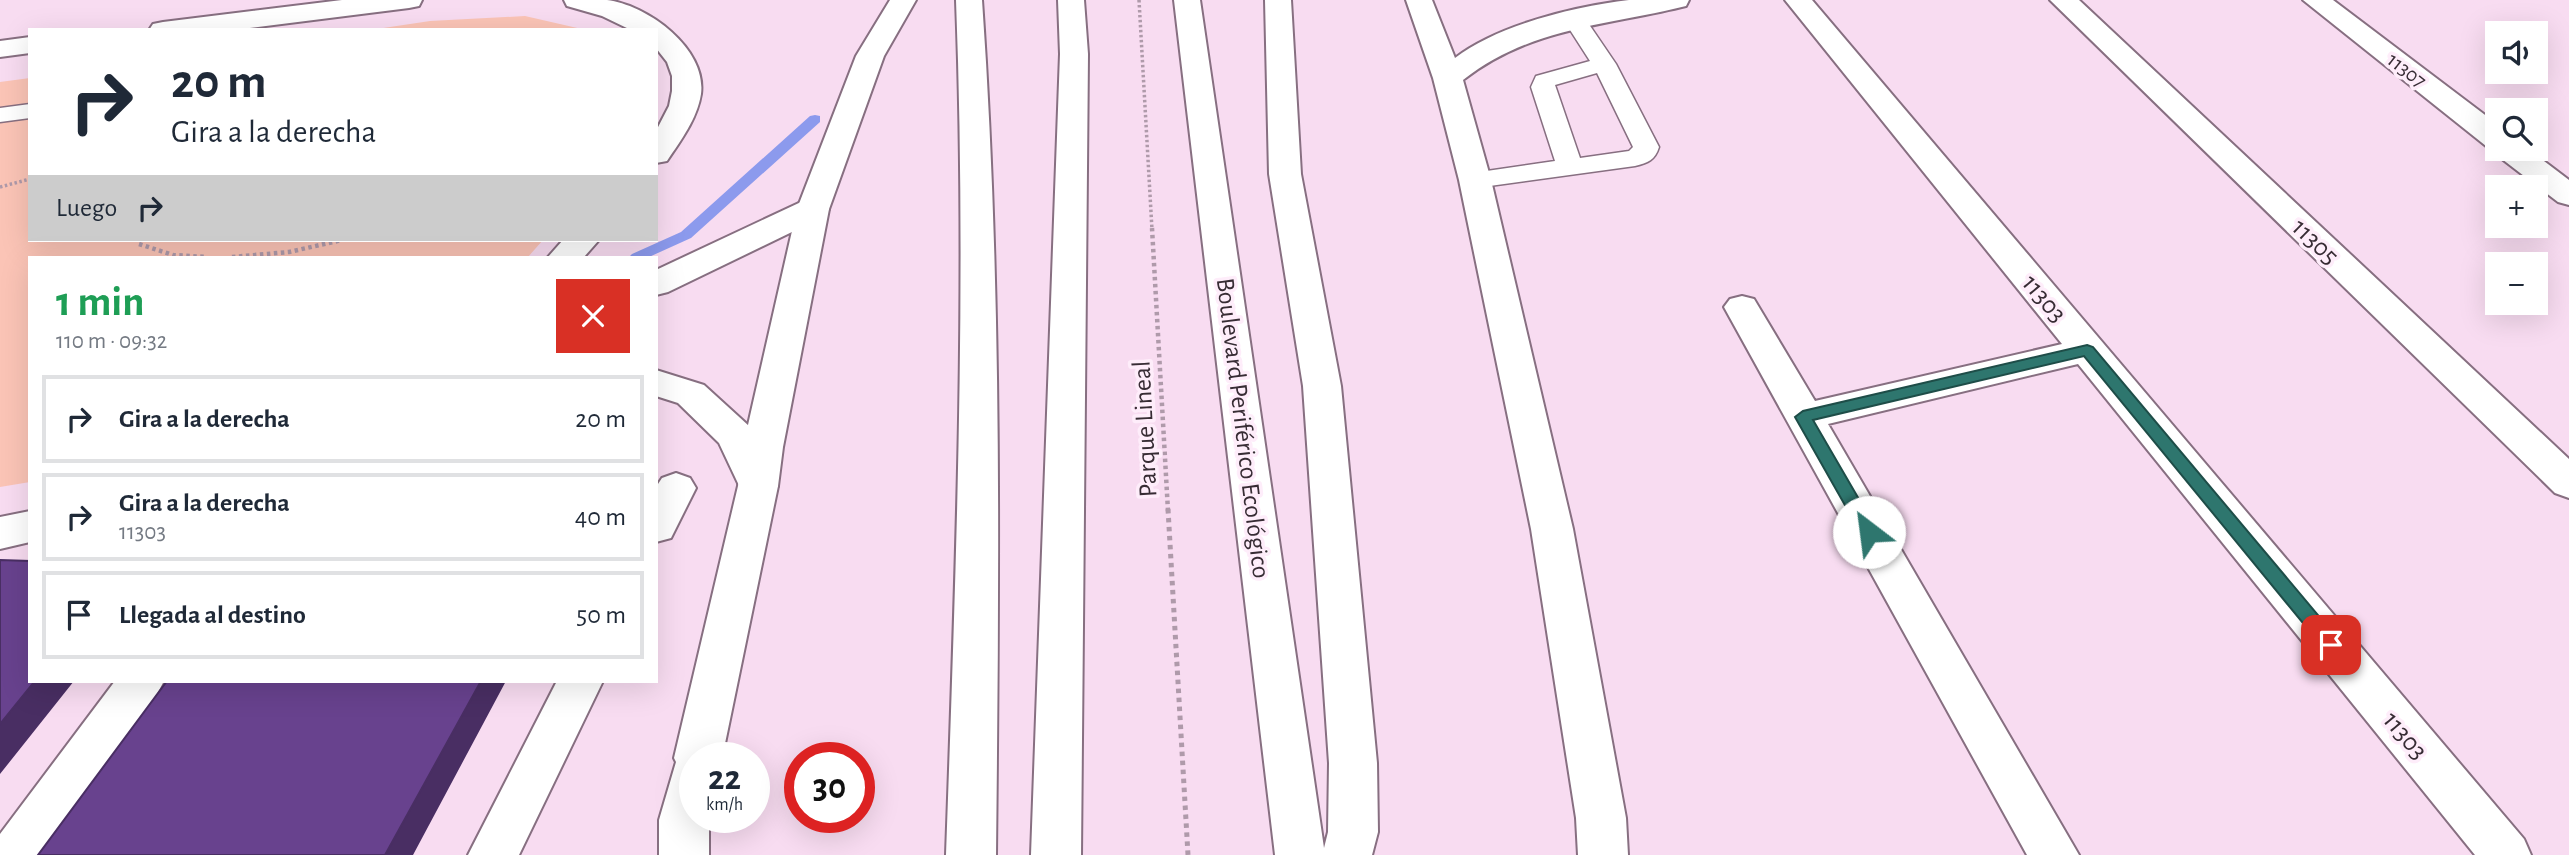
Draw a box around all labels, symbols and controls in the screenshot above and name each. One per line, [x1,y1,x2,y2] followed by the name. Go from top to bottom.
[2485,21,2548,315] map controls
[2485,21,2548,84] button: sound
[2383,49,2430,92] street label: 11307
[56,56,147,147] icon: right
[171,58,267,107] text: 20 m
[2485,98,2548,161] button: search
[171,116,376,148] text: Gira a la derecha
[2485,175,2548,238] button: +
[131,189,169,227] icon: right
[56,195,117,221] text: Luego
[2287,214,2343,270] street label: 11305
[2485,252,2548,315] button: −
[2017,270,2071,327] street label: 11303
[1212,276,1274,580] street label: Boulevard Periférico Ecológico
[556,279,630,353] button: close
[56,281,145,323] text: 1 min
[56,330,167,353] text: 110 m · 09:32
[1128,360,1162,498] street label: Parque Lineal
[60,400,98,438] icon: right
[119,406,290,432] text: Gira a la derecha
[575,406,626,432] text: 20 m
[119,490,290,516] text: Gira a la derecha
[1832,495,1906,569] position arrow
[60,498,98,536] icon: right
[575,504,626,530] text: 40 m
[119,521,166,544] text: 11303
[60,596,98,634] icon: arrive
[119,602,306,628] text: Llegada al destino
[576,602,626,628] text: 50 m
[2301,615,2361,675] pin
[2312,626,2350,664] icon: arrive
[2378,707,2432,764] street label: 11303
[784,742,875,833] speed limit sign: 30
[708,761,741,796] text: 22
[706,796,743,814] text: km/h

